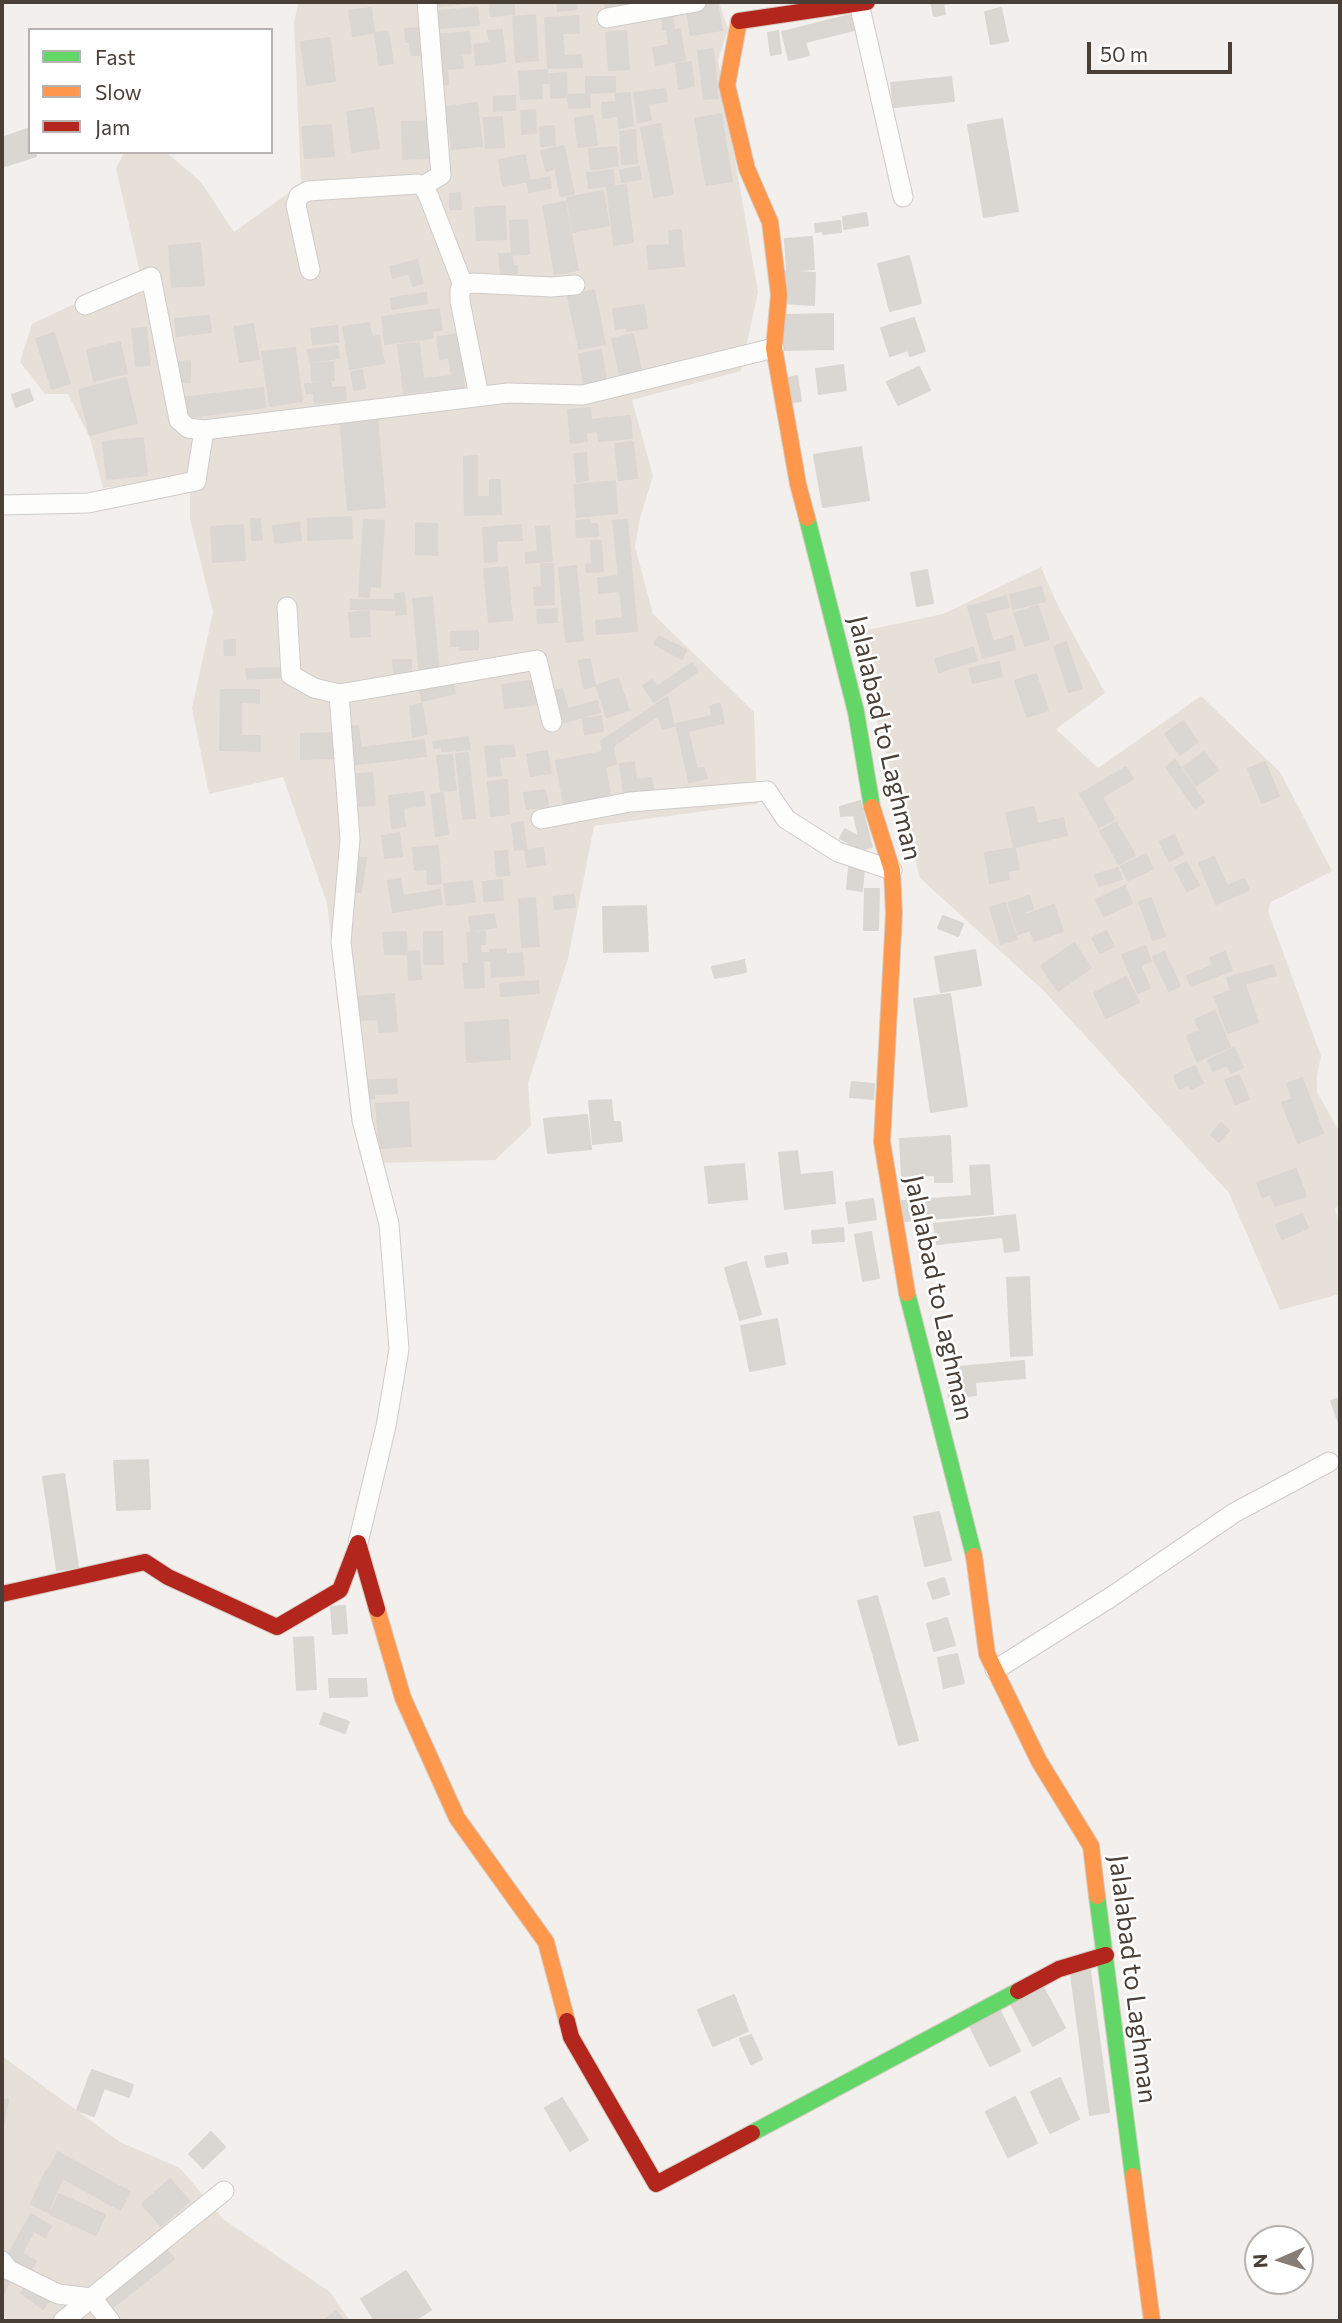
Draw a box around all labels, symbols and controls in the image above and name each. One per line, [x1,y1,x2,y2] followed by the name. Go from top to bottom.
[28,28,273,154] legend
[1090,28,1235,72] scale bar
[1100,41,1148,66] text: 50 m
[95,44,136,69] text: Fast
[95,79,142,104] text: Slow
[95,114,130,139] text: Jam
[842,613,928,863] street label: Jalalabad to Laghman
[898,1172,980,1424] street label: Jalalabad to Laghman
[1102,1853,1164,2105] street label: Jalalabad to Laghman
[1244,2225,1314,2295] north arrow
[1248,2253,1271,2269] text: N

